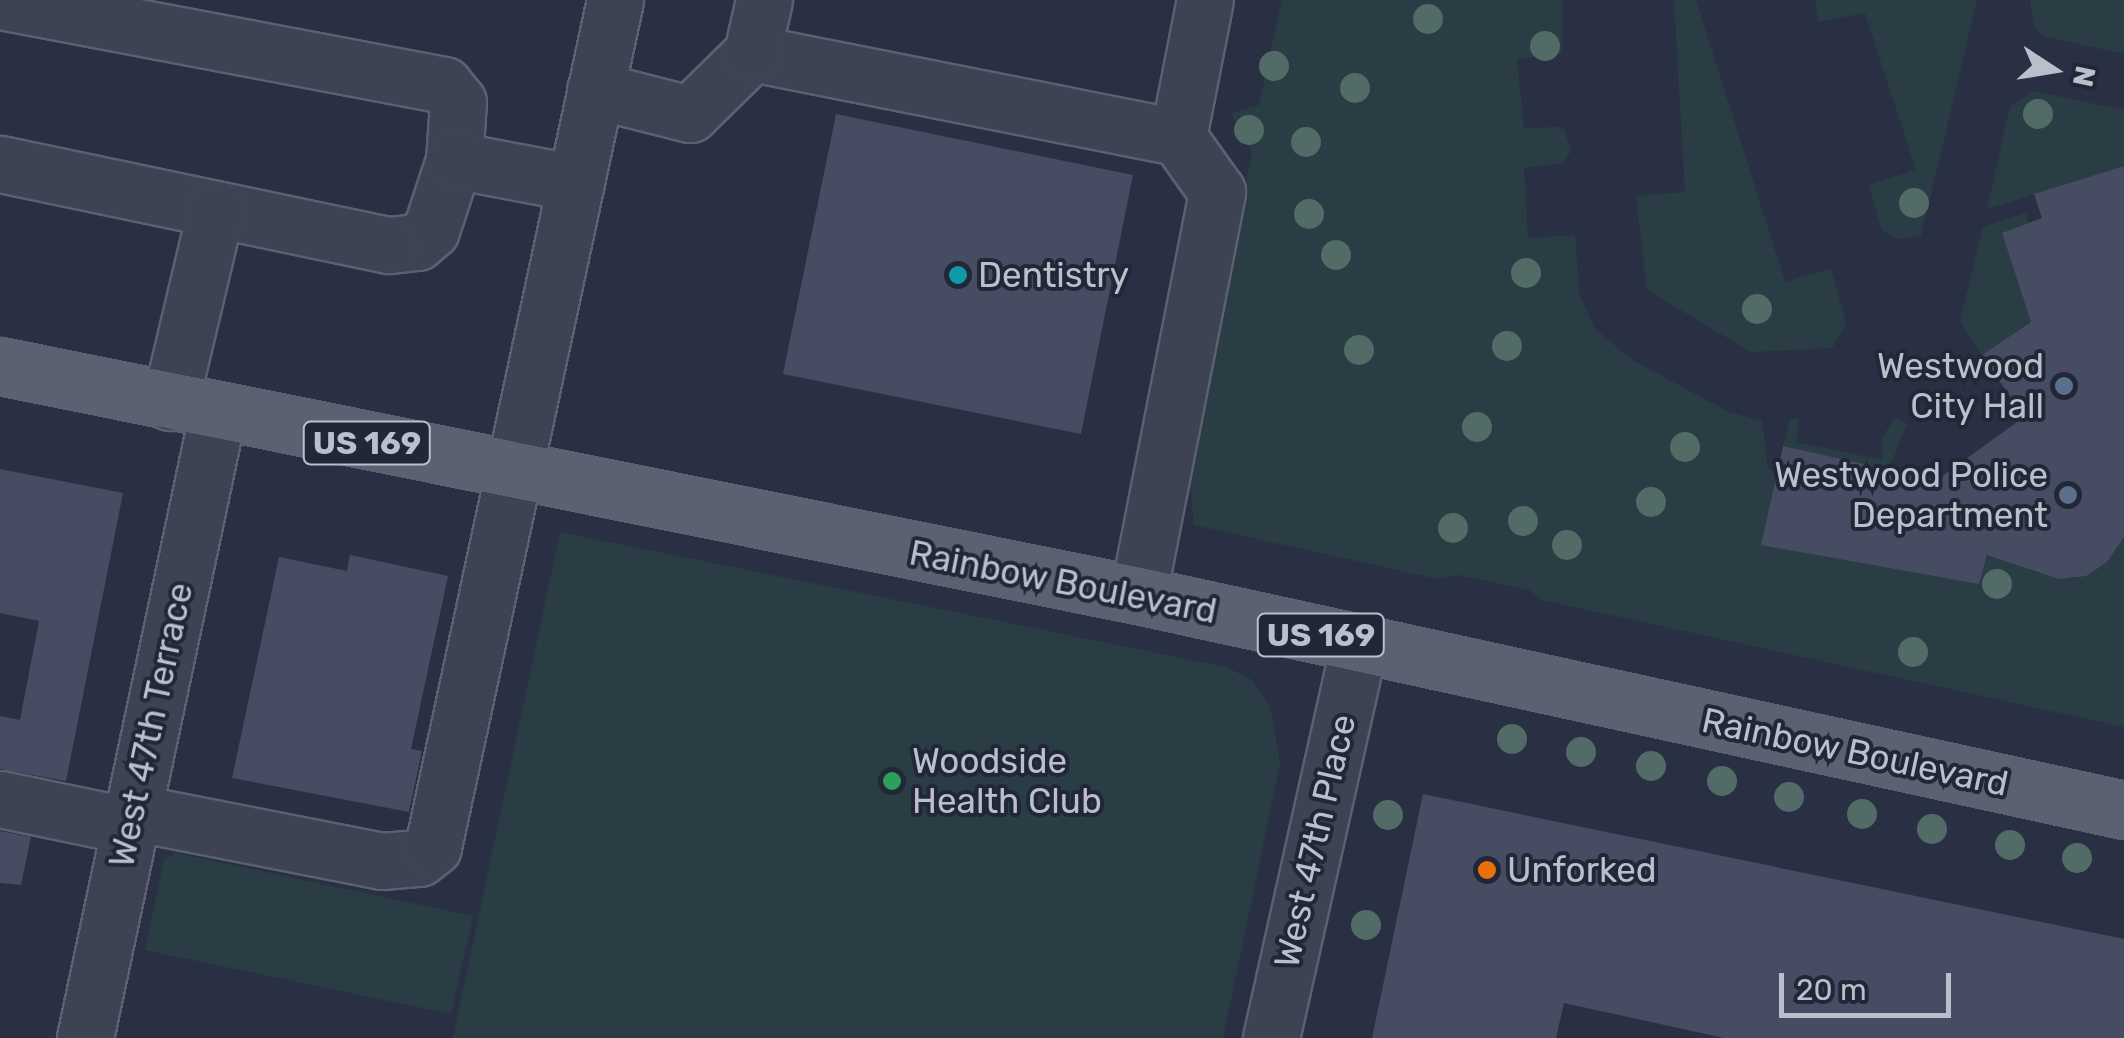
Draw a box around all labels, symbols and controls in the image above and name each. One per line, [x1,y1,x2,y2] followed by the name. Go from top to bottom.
[2004,20,2104,120] north arrow
[2066,63,2102,90] text: N
[978,254,1129,296] place label: Dentistry
[947,264,969,286] marker: Dentistry
[1877,345,2044,427] place label: Westwood City Hall
[2053,375,2075,397] marker: Westwood City Hall
[302,416,432,470] road number: US 169
[1774,454,2048,536] place label: Westwood Police Department
[2057,484,2079,506] marker: Westwood Police Department
[905,532,1221,632] street label: Rainbow Boulevard
[100,578,202,872] street label: West 47th Terrace
[1256,608,1386,662] road number: US 169
[1698,699,2012,805] street label: Rainbow Boulevard
[1265,710,1365,972] street label: West 47th Place
[912,740,1102,822] place label: Woodside Health Club
[881,770,903,792] marker: Woodside Health Club
[1507,849,1657,891] place label: Unforked
[1476,859,1498,881] marker: Unforked
[1784,953,1956,1015] scale bar
[1796,972,1867,1008] text: 20 m

